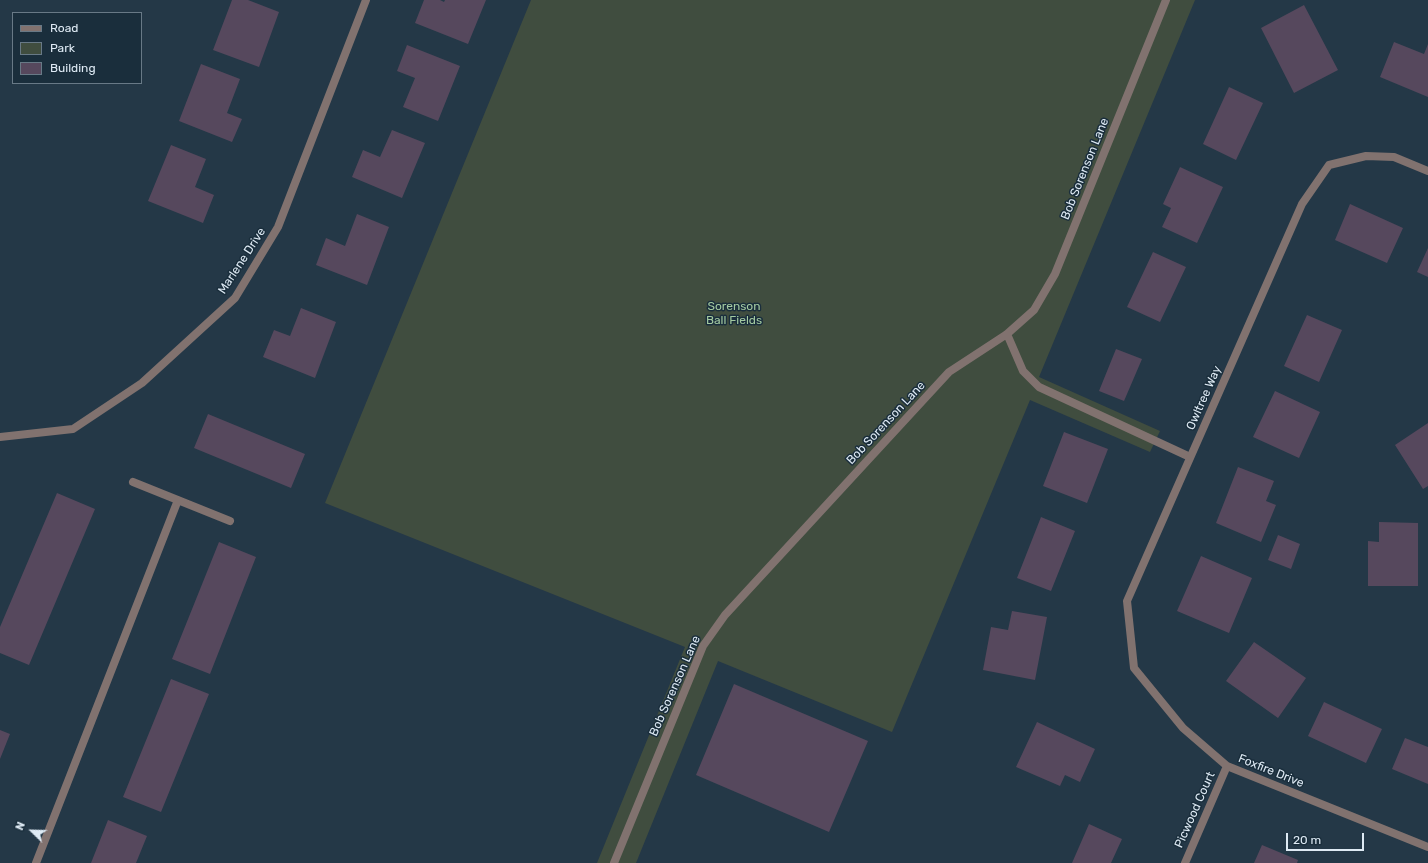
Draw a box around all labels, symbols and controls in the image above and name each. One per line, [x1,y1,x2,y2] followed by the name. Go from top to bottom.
[12,12,142,84] legend
[50,21,78,35] text: Road
[50,41,75,55] text: Park
[50,61,96,75] text: Building
[1058,116,1112,222] street label: Bob Sorenson Lane
[215,225,269,297] street label: Marlene Drive
[706,300,762,328] park label: Sorenson Ball Fields
[1183,364,1225,432] street label: Owltree Way
[844,378,928,468] street label: Bob Sorenson Lane
[646,634,704,738] street label: Bob Sorenson Lane
[1236,751,1306,791] street label: Foxfire Drive
[1172,770,1218,850] street label: Picwood Court
[12,811,52,851] north arrow
[13,820,28,832] text: N
[1288,825,1366,851] scale bar
[1293,833,1321,847] text: 20 m

